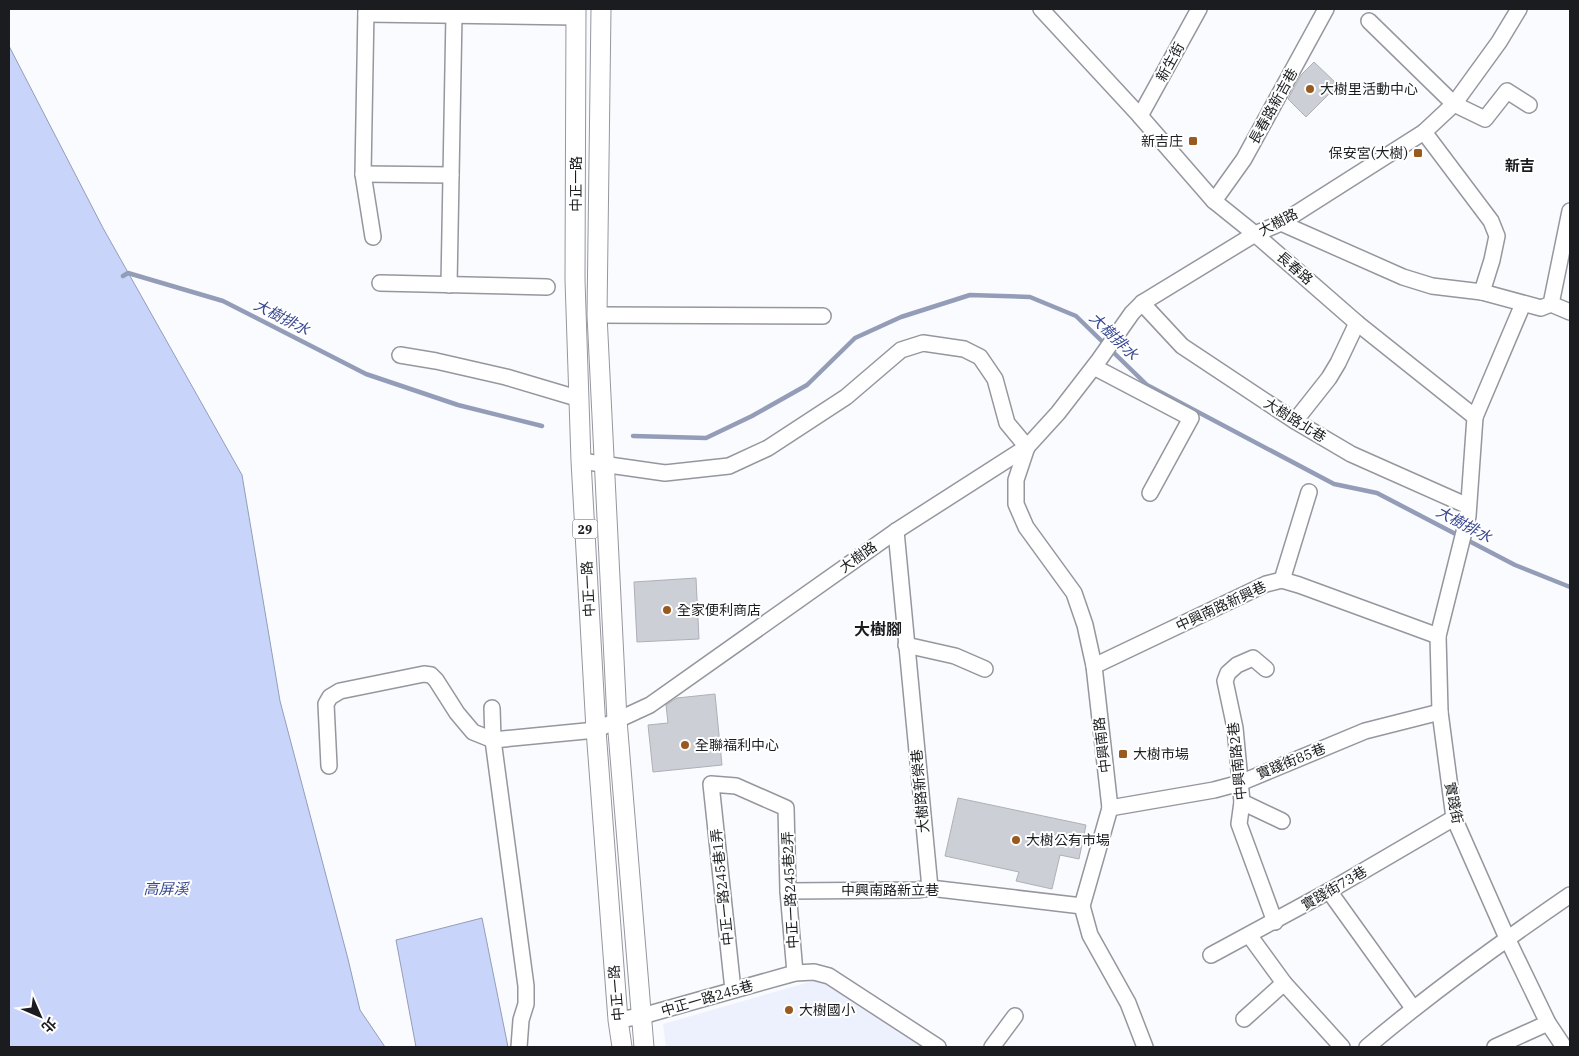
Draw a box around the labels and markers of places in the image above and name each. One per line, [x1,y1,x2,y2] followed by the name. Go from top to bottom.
[1320,80,1418,98] place label: 大樹里活動中心
[1304,83,1316,95] marker: 大樹里活動中心
[1141,132,1183,150] place label: 新吉庄
[1187,135,1199,147] marker: 新吉庄
[1329,144,1408,162] place label: 保安宮(大樹)
[1412,147,1424,159] marker: 保安宮(大樹)
[677,601,761,619] place label: 全家便利商店
[661,604,673,616] marker: 全家便利商店
[695,736,779,754] place label: 全聯福利中心
[679,739,691,751] marker: 全聯福利中心
[1133,745,1189,763] place label: 大樹市場
[1117,748,1129,760] marker: 大樹市場
[1026,831,1110,849] place label: 大樹公有市場
[1010,834,1022,846] marker: 大樹公有市場
[799,1001,855,1019] place label: 大樹國小
[783,1004,795,1016] marker: 大樹國小

